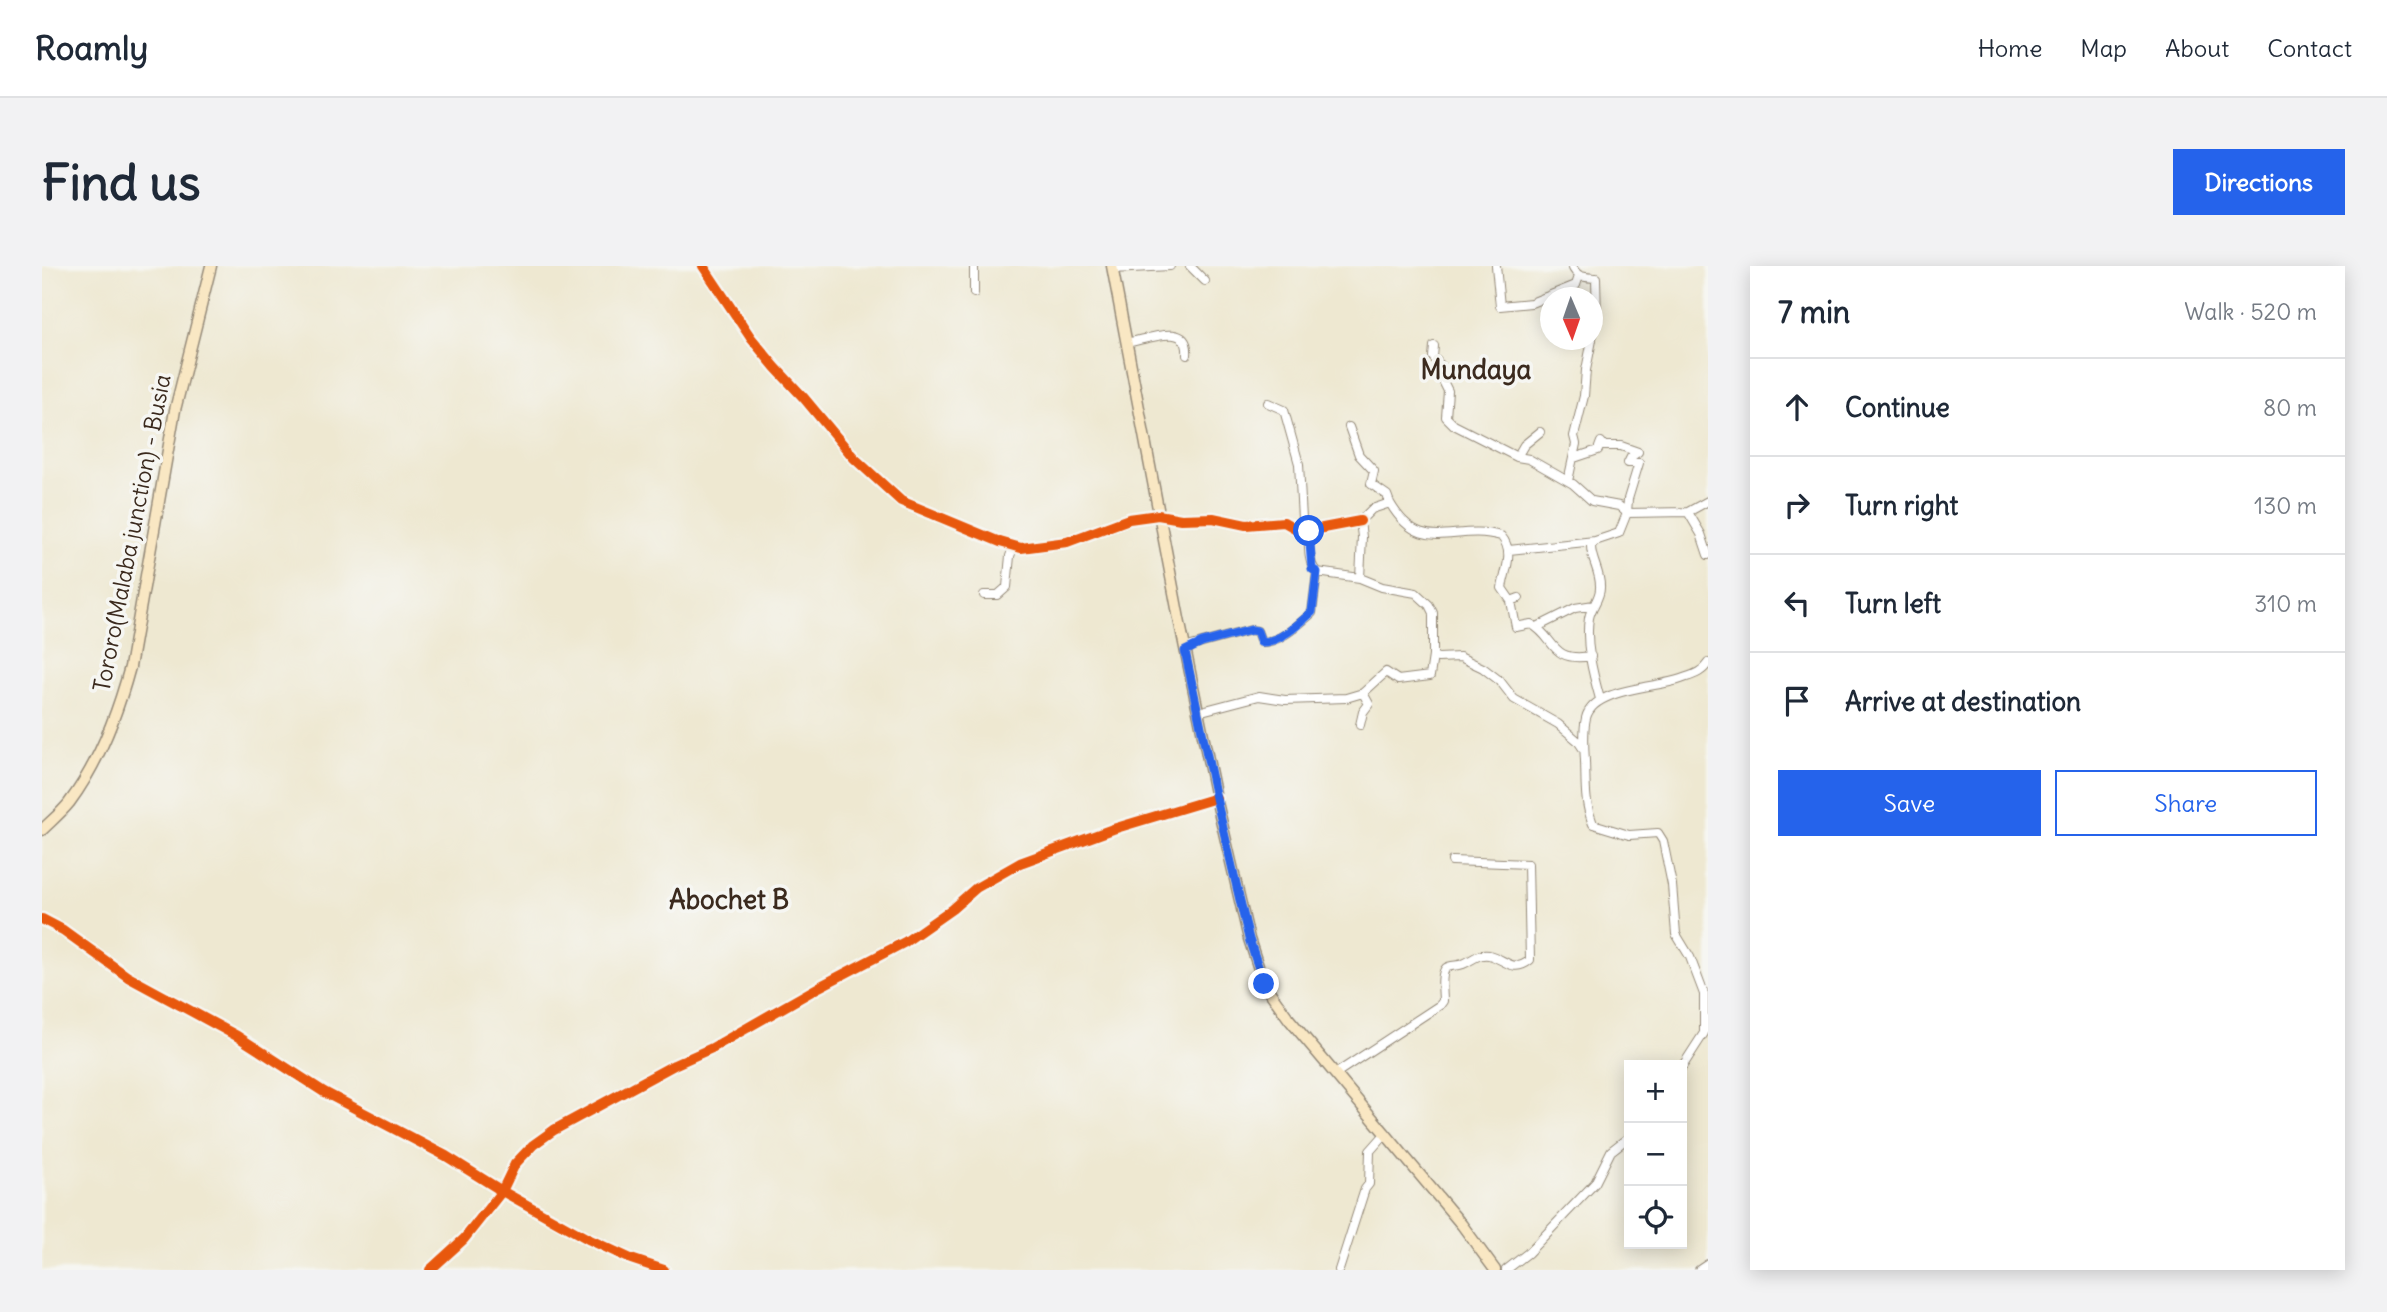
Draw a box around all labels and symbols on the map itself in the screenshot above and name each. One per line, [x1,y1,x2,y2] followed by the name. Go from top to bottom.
[1540,287,1603,350] north arrow
[1421,353,1532,386] district label: Mundaya
[86,372,177,694] street label: Tororo(Malaba junction) - Busia
[1293,515,1324,546] route start
[669,883,789,916] district label: Abochet B
[1248,968,1279,999] route end

